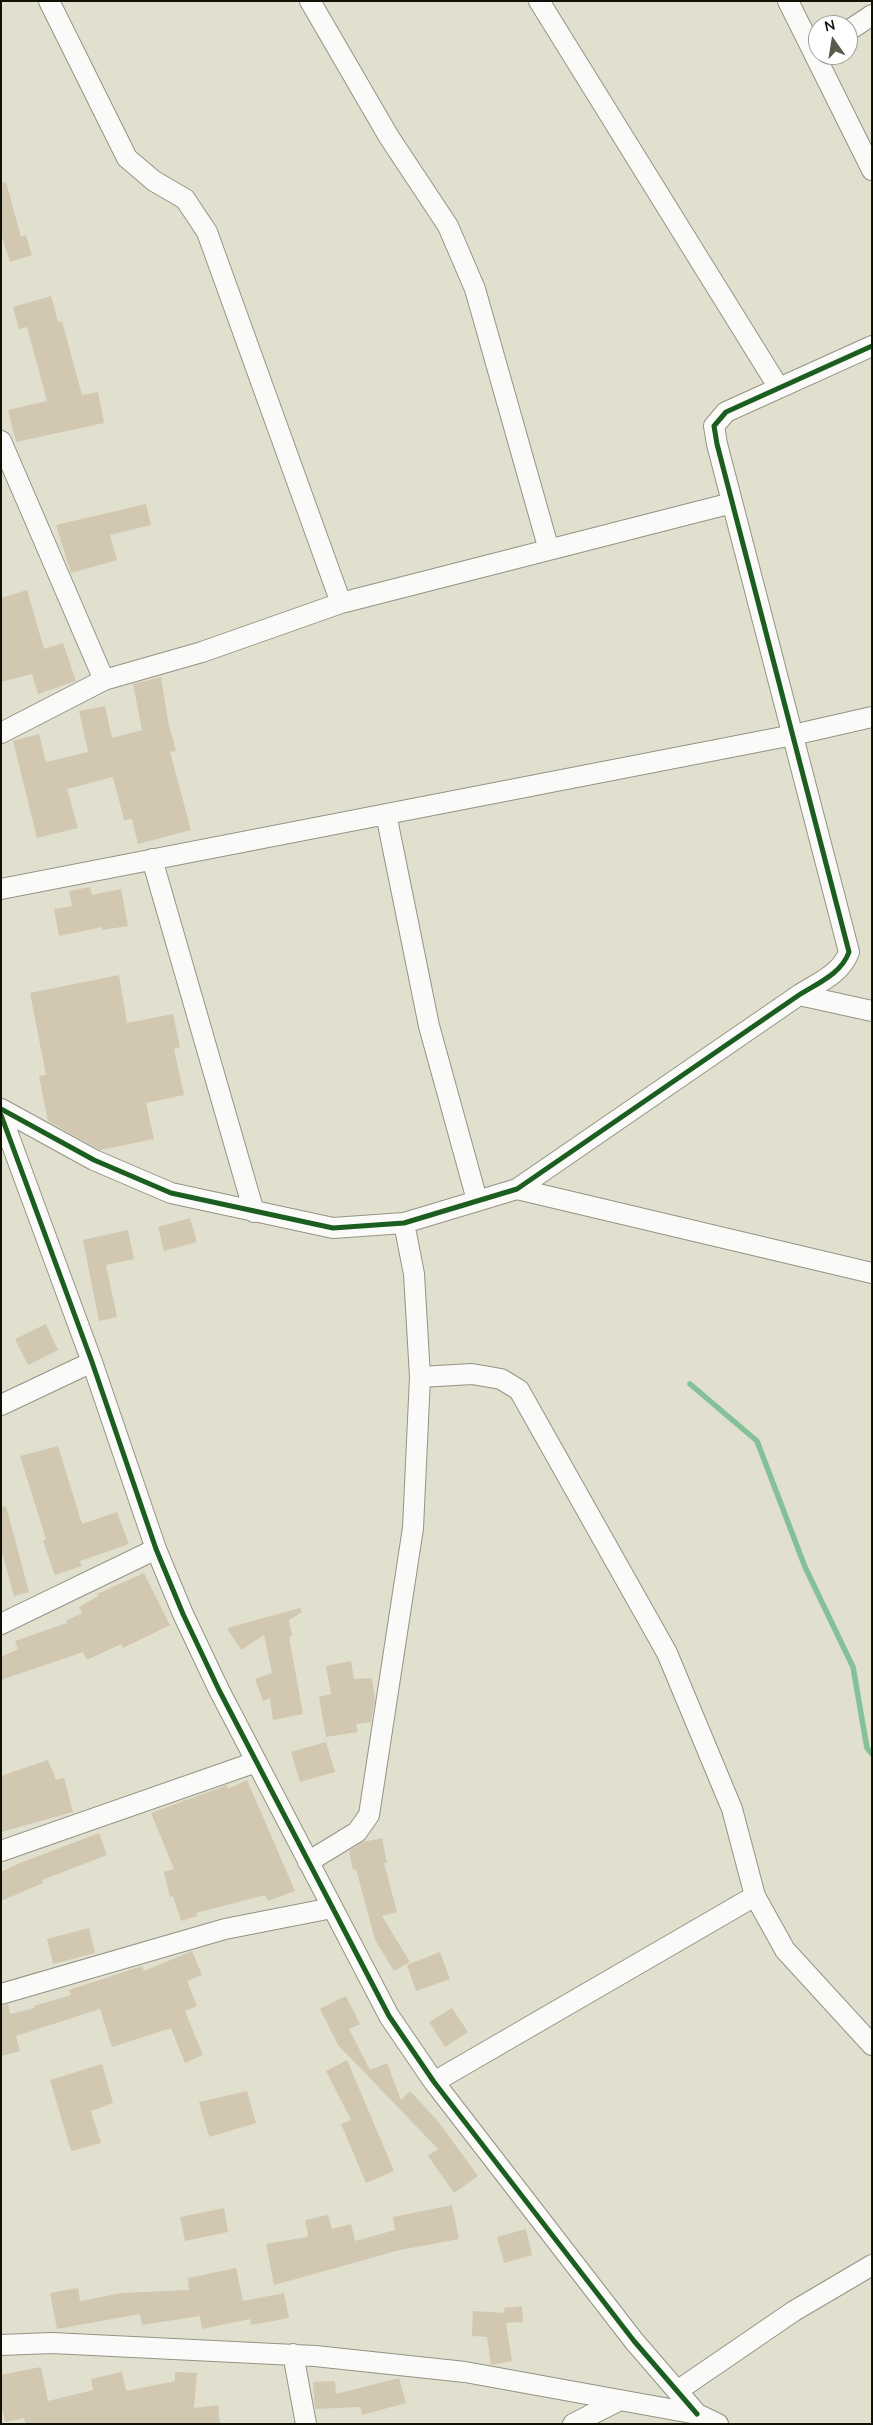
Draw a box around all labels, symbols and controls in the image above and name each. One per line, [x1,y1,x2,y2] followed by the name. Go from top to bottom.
[808,15,858,65] north arrow
[822,15,837,36] text: N

